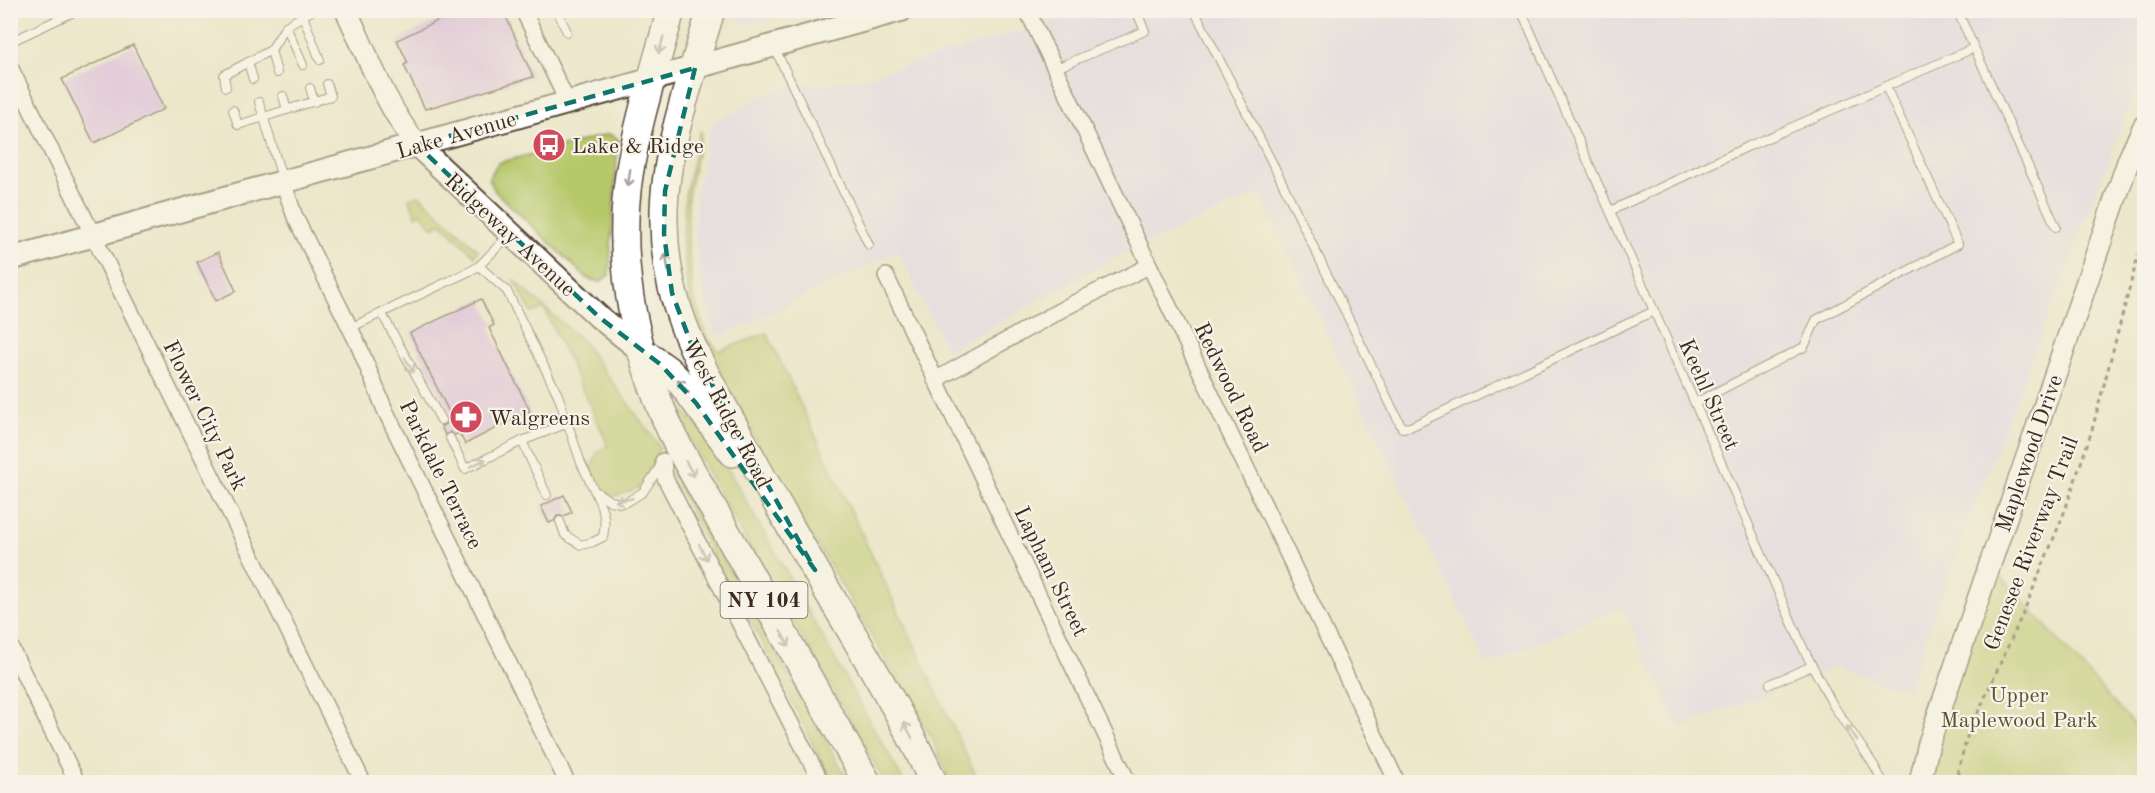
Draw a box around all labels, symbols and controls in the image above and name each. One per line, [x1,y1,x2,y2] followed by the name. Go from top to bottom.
[655,35,666,54] one-way arrow
[394,108,519,163] street label: Lake Avenue
[531,127,567,163] bus stop icon: Lake & Ridge
[572,136,704,158] place label: Lake & Ridge
[624,167,635,187] one-way arrow
[440,170,579,301] street label: Ridgeway Avenue
[661,253,672,272] one-way arrow
[1189,319,1271,456] street label: Redwood Road
[678,336,775,492] street label: West Ridge Road
[1674,336,1742,454] street label: Keehl Street
[158,337,250,494] street label: Flower City Park
[404,356,416,373] one-way arrow
[1993,372,2067,535] street label: Maplewood Drive
[676,378,689,394] one-way arrow
[395,397,486,553] street label: Parkdale Terrace
[448,399,484,435] pharmacy icon: Walgreens
[489,408,590,430] place label: Walgreens
[1981,434,2083,654] street label: Genesee Riverway Trail
[468,456,486,468] one-way arrow
[684,460,696,477] one-way arrow
[615,495,634,506] one-way arrow
[1009,503,1091,640] street label: Lapham Street
[698,543,710,561] one-way arrow
[720,582,807,618] road number: NY 104
[780,630,792,647] one-way arrow
[1940,685,2098,732] park label: Upper Maplewood Park
[902,722,914,739] one-way arrow
[1846,726,1858,742] one-way arrow

